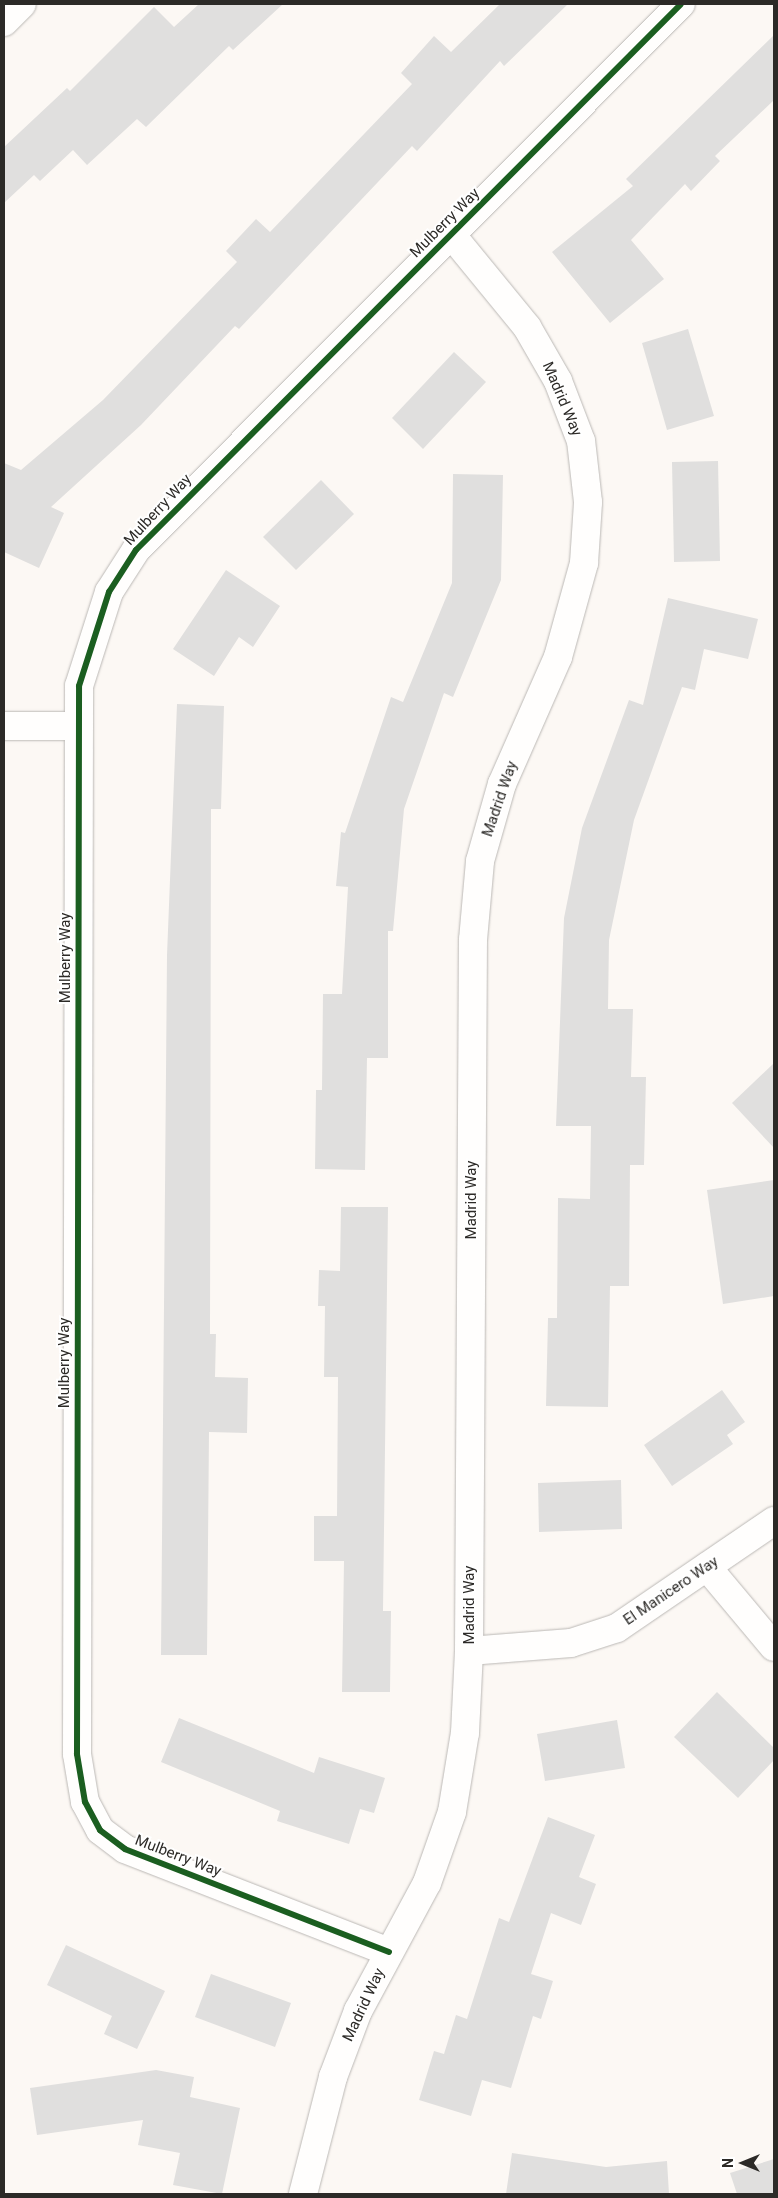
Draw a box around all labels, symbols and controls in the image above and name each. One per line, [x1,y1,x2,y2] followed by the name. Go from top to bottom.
[407,185,483,261] street label: Mulberry Way
[538,359,586,439] street label: Madrid Way
[120,471,196,549] street label: Mulberry Way
[479,759,521,839] street label: Madrid Way
[57,913,75,1003] street label: Mulberry Way
[463,1161,481,1239] street label: Madrid Way
[56,1318,74,1408] street label: Mulberry Way
[620,1553,722,1629] street label: El Manicero Way
[461,1566,479,1644] street label: Madrid Way
[132,1831,224,1881] street label: Mulberry Way
[339,1965,389,2045] street label: Madrid Way
[718,2138,768,2188] north arrow
[720,2158,736,2168] text: N

